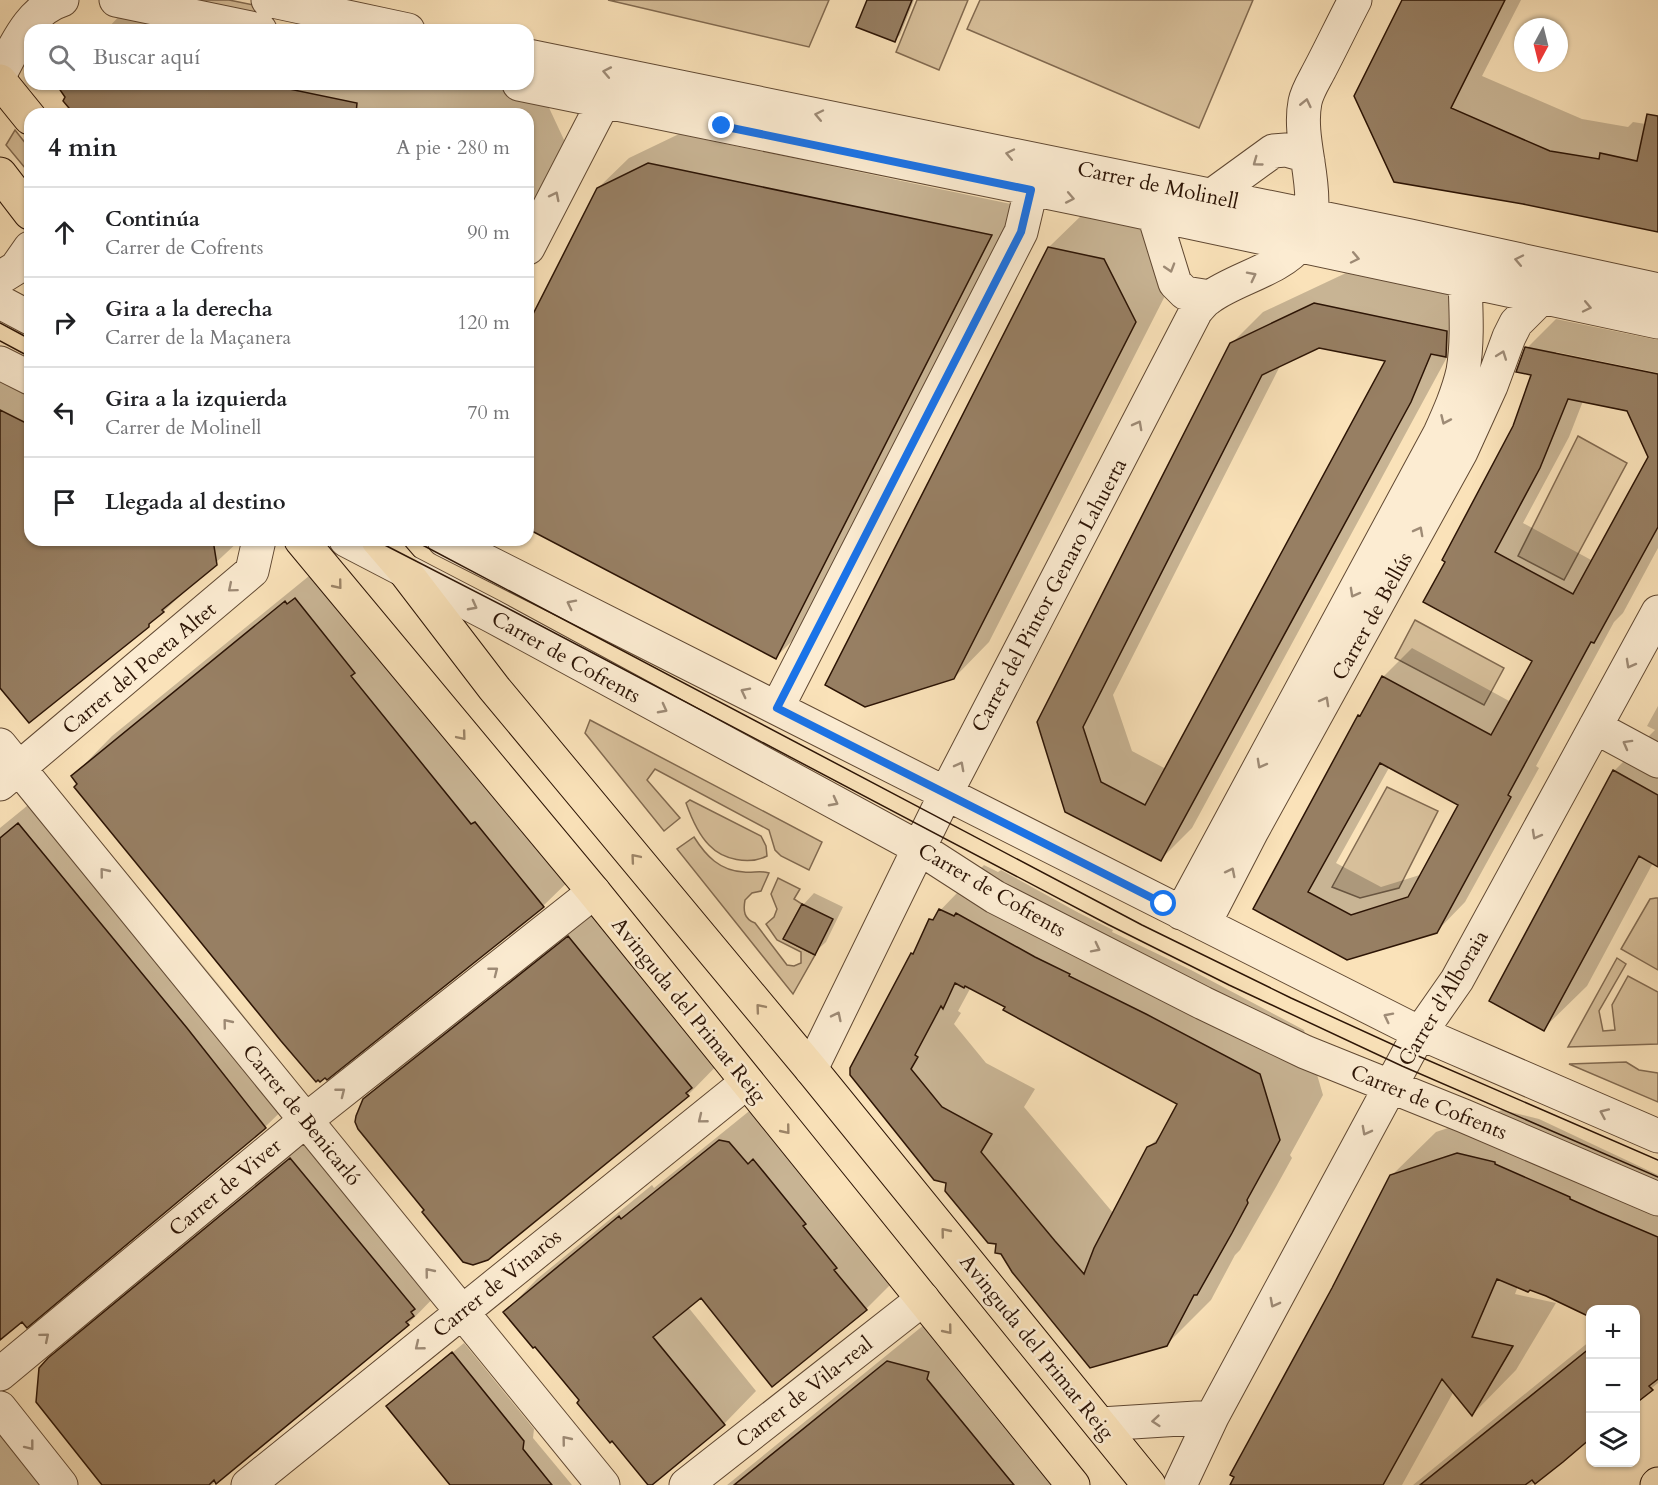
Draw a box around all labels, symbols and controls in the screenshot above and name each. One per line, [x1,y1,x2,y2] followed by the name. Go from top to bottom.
[1514,18,1568,72] north arrow
[24,24,534,90] search box
[45,41,78,74] icon: search
[93,42,200,72] text: Buscar aquí
[603,66,613,79] one-way arrow
[1299,98,1312,108] one-way arrow
[814,109,824,122] one-way arrow
[708,112,734,138] route end
[48,130,117,165] text: 4 min
[396,134,510,161] text: A pie · 280 m
[1005,148,1015,161] one-way arrow
[1075,154,1241,217] street label: Carrer de Molinell
[1253,155,1264,166] one-way arrow
[1065,191,1075,204] one-way arrow
[548,192,559,203] one-way arrow
[105,204,200,234] text: Continúa
[48,216,81,249] icon: ahead
[467,219,510,246] text: 90 m
[105,234,263,261] text: Carrer de Cofrents
[1350,251,1360,264] one-way arrow
[1514,254,1524,267] one-way arrow
[1163,262,1175,273] one-way arrow
[1245,272,1256,283] one-way arrow
[105,294,273,324] text: Gira a la derecha
[1581,300,1591,313] one-way arrow
[48,306,81,339] icon: right
[457,309,510,336] text: 120 m
[105,324,291,351] text: Carrer de la Maçanera
[1495,350,1507,361] one-way arrow
[105,384,288,414] text: Gira a la izquierda
[48,396,81,429] icon: left
[467,399,510,426] text: 70 m
[105,414,261,441] text: Carrer de Molinell
[1441,414,1453,425] one-way arrow
[1130,421,1142,432] one-way arrow
[965,453,1134,737] street label: Carrer del Pintor Genaro Lahuerta
[48,486,81,519] icon: arrive
[105,487,286,517] text: Llegada al destino
[1412,526,1423,537] one-way arrow
[1325,547,1420,686] street label: Carrer de Bellús
[331,578,342,589] one-way arrow
[228,581,239,592] one-way arrow
[1350,586,1362,597] one-way arrow
[56,595,223,741] street label: Carrer del Poeta Altet
[467,599,477,610] one-way arrow
[567,600,578,611] one-way arrow
[486,604,645,710] street label: Carrer de Cofrents
[1626,658,1637,668] one-way arrow
[741,688,752,699] one-way arrow
[1317,697,1329,708] one-way arrow
[656,702,667,713] one-way arrow
[455,729,466,740] one-way arrow
[1622,740,1633,751] one-way arrow
[1257,758,1268,768] one-way arrow
[953,761,964,772] one-way arrow
[828,795,838,806] one-way arrow
[1532,829,1543,839] one-way arrow
[913,836,1071,945] street label: Carrer de Cofrents
[632,854,643,865] one-way arrow
[100,868,111,879] one-way arrow
[1223,868,1235,879] one-way arrow
[1150,890,1176,916] route start
[605,911,773,1109] street label: Avinguda del Primat Reig
[1391,925,1495,1072] street label: Carrer d'Alboraia
[1089,941,1100,953] one-way arrow
[487,968,498,979] one-way arrow
[756,1003,767,1014] one-way arrow
[829,1011,841,1022] one-way arrow
[1383,1012,1394,1024] one-way arrow
[223,1019,234,1030] one-way arrow
[235,1038,368,1192] street label: Carrer de Benicarló
[1346,1058,1511,1147] street label: Carrer de Cofrents
[334,1089,345,1100] one-way arrow
[1600,1108,1611,1120] one-way arrow
[697,1111,708,1122] one-way arrow
[778,1123,789,1134] one-way arrow
[1362,1125,1373,1136] one-way arrow
[163,1131,288,1243] street label: Carrer de Viver
[427,1222,568,1344] street label: Carrer de Vinaròs
[941,1228,952,1239] one-way arrow
[953,1248,1121,1446] street label: Avinguda del Primat Reig
[426,1268,437,1279] one-way arrow
[1270,1297,1281,1307] one-way arrow
[1586,1305,1640,1467] map controls
[1586,1305,1640,1359] button: +
[941,1324,952,1335] one-way arrow
[730,1330,879,1455] street label: Carrer de Vila-real
[38,1333,49,1344] one-way arrow
[415,1339,426,1350] one-way arrow
[1586,1359,1640,1413] button: −
[1586,1413,1640,1467] button: layers
[1152,1414,1161,1427] one-way arrow
[562,1436,573,1447] one-way arrow
[23,1440,34,1451] one-way arrow

